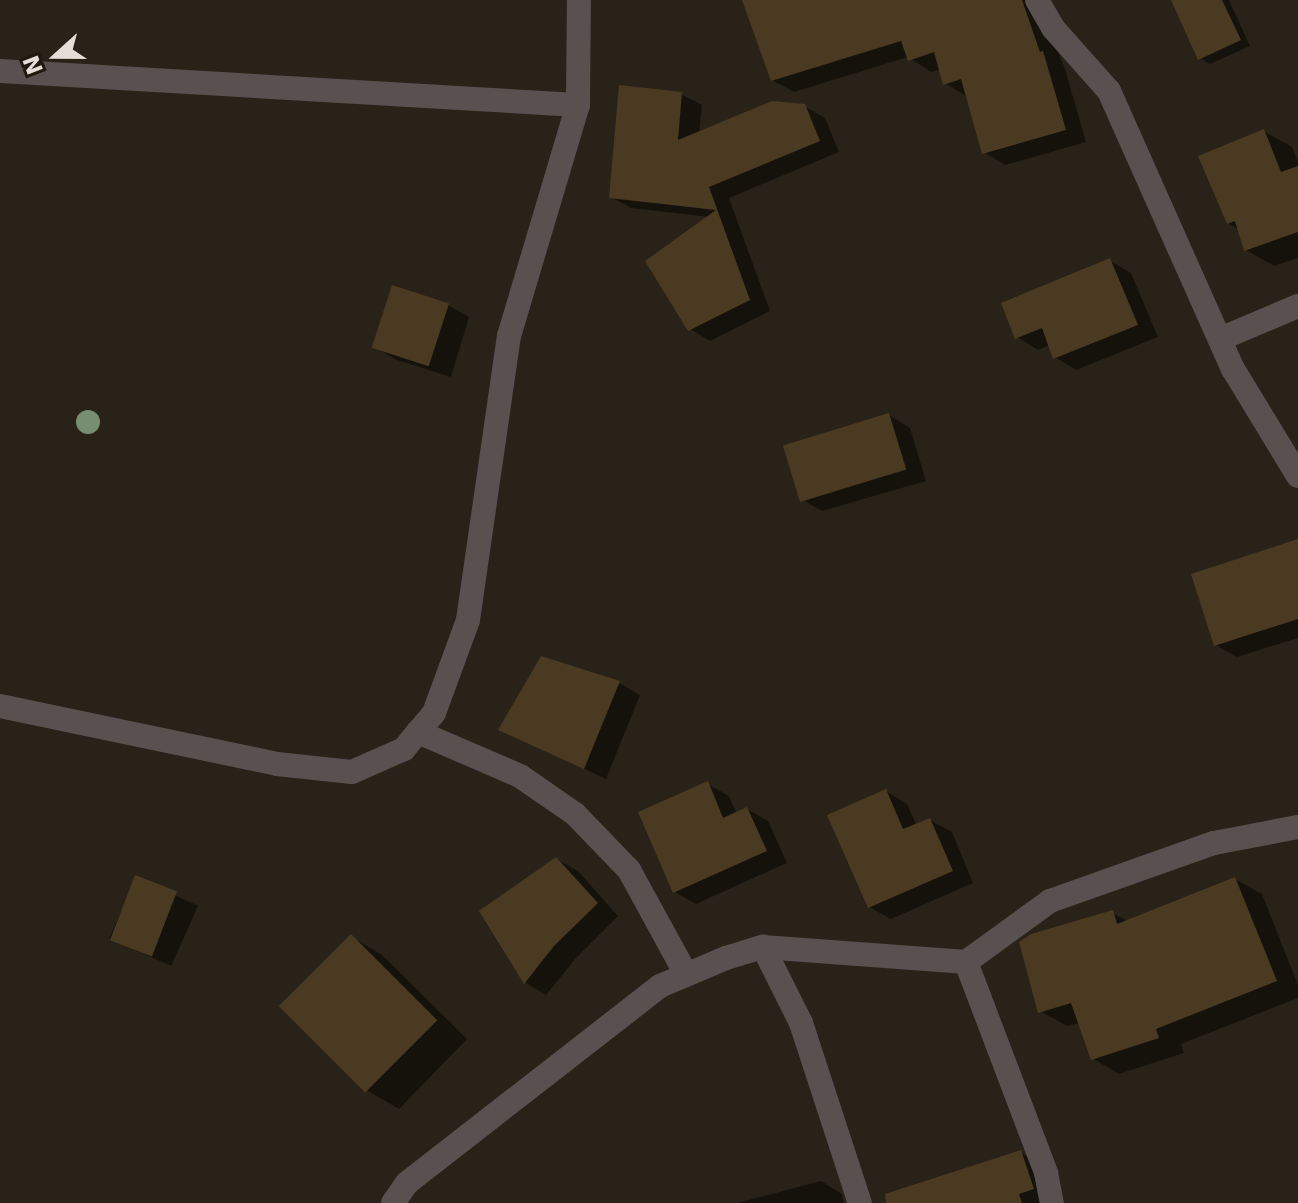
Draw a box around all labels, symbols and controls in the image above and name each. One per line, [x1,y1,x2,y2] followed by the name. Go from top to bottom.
[16,16,96,96] north arrow
[18,52,48,78] text: N

